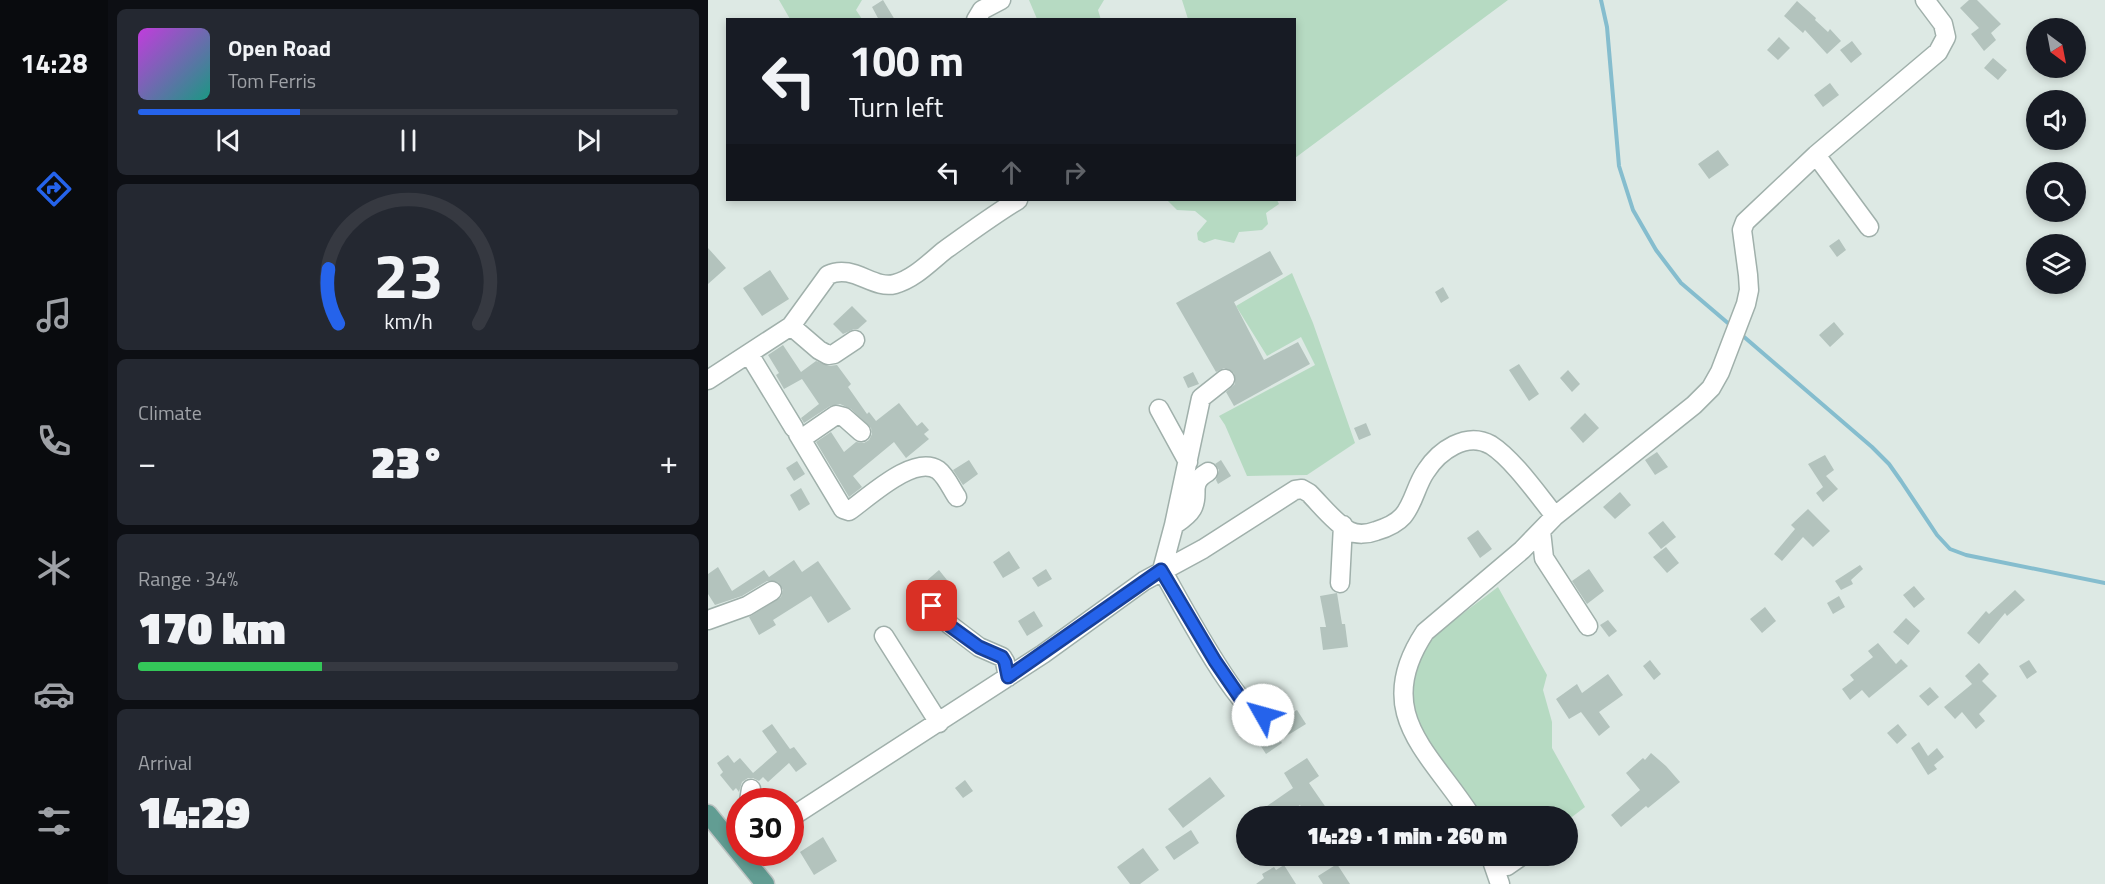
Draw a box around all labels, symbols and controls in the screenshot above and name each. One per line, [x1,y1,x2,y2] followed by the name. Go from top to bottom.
[2026,18,2086,78] north arrow
[2026,18,2086,294] map controls
[849,28,964,92] text: 100 m
[228,31,331,65] text: Open Road
[20,42,88,83] text: 14:28
[750,42,828,120] icon: left
[228,65,316,96] text: Tom Ferris
[849,86,943,127] text: Turn left
[2026,90,2086,150] button: sound
[212,124,245,157] icon: previous
[392,124,425,157] icon: pause
[572,124,605,157] icon: next
[932,156,965,189] icon: left
[995,156,1028,189] icon: ahead
[1058,156,1091,189] icon: right
[2026,162,2086,222] button: search
[33,168,75,210] icon: directions
[373,227,443,322] text: 23
[2026,234,2086,294] button: layers
[33,294,75,336] icon: music
[384,305,432,337] text: km/h
[138,397,202,428] text: Climate
[33,420,75,462] icon: phone
[371,427,445,495] text: 23°
[138,437,156,487] text: −
[660,437,678,487] text: +
[33,547,75,589] icon: climate
[138,563,238,594] text: Range · 34%
[906,580,957,631] pin
[915,589,948,622] icon: arrive
[138,593,286,661] text: 170 km
[33,673,75,715] icon: car
[1231,683,1295,747] position arrow
[138,747,192,778] text: Arrival
[138,777,250,845] text: 14:29
[726,788,804,866] speed limit sign: 30
[33,800,75,842] icon: filters
[1307,819,1507,853] text: 14:29 · 1 min · 260 m

